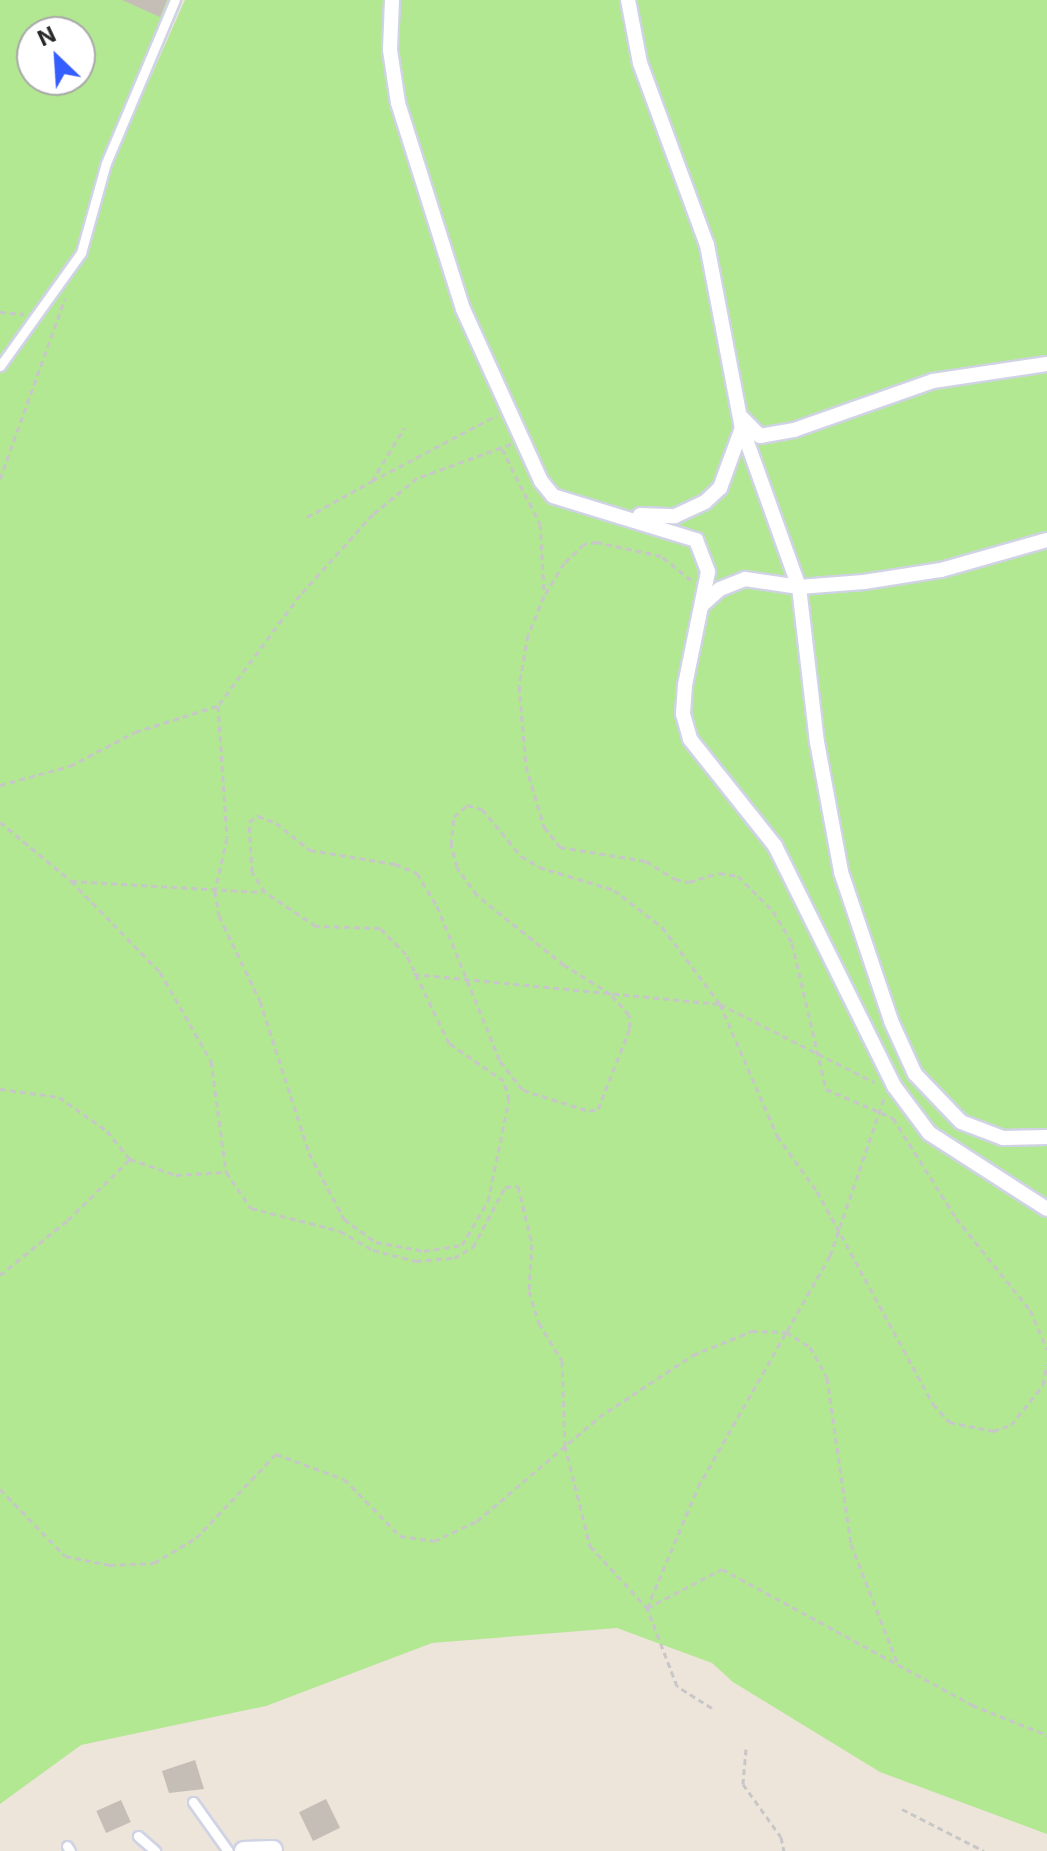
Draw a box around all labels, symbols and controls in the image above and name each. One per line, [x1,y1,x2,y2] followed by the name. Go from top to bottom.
[16,16,96,96] north arrow
[34,21,60,51] text: N

